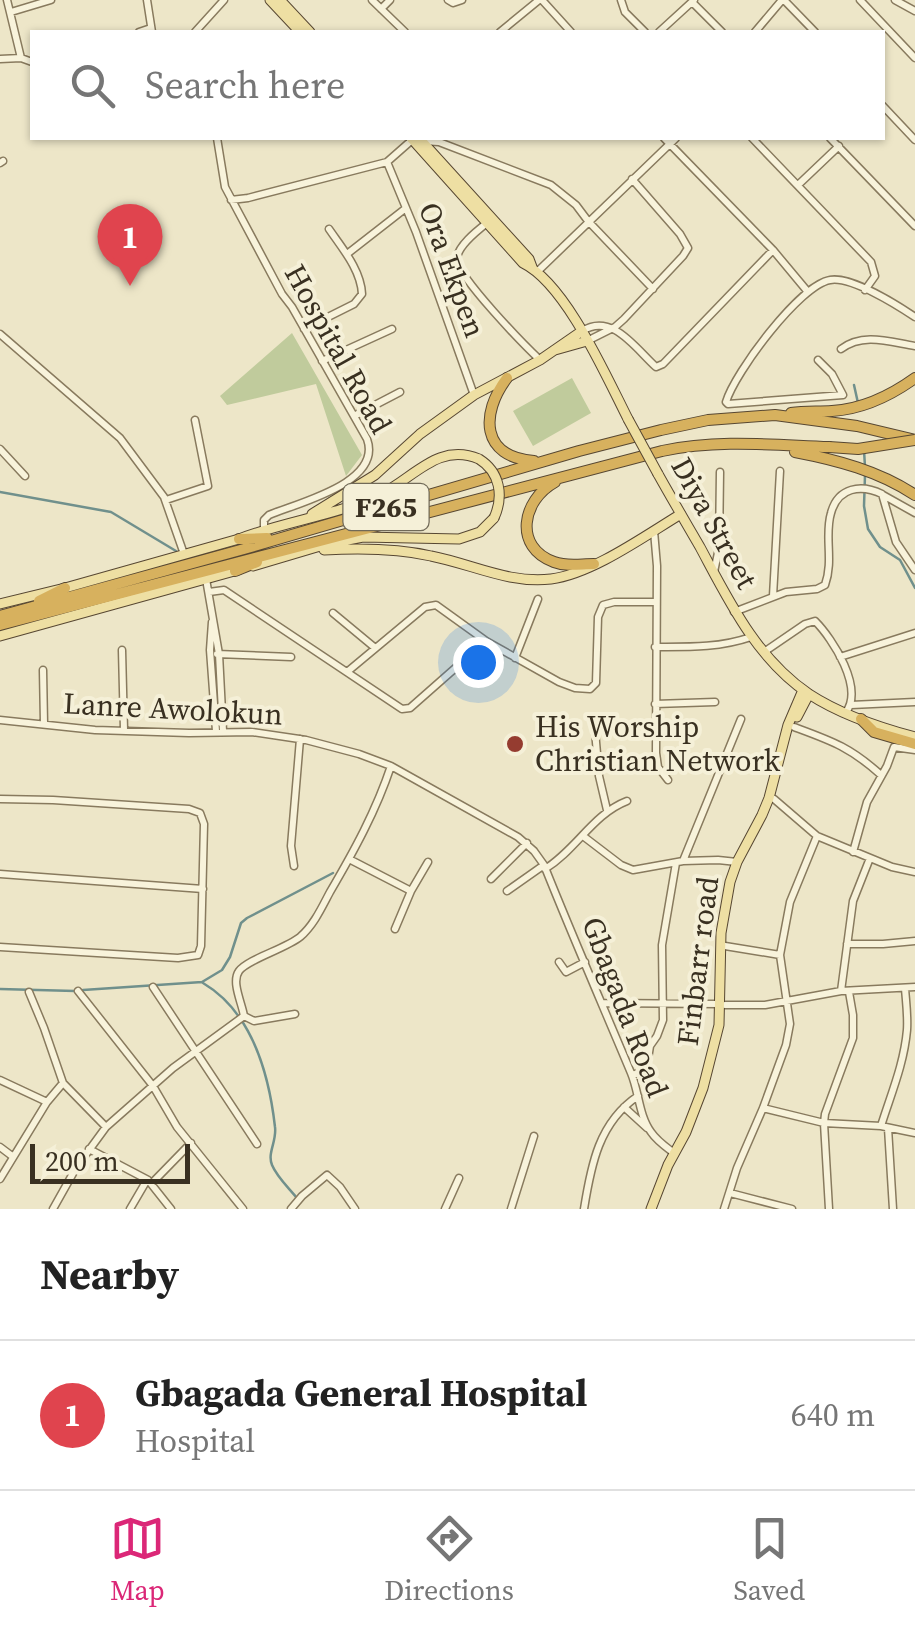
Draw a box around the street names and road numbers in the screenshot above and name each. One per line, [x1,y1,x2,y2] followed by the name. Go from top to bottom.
[409,197,496,343] street label: Ora Ekpen
[275,257,402,441] street label: Hospital Road
[661,450,768,596] street label: Diya Street
[344,484,428,530] road number: F265
[62,682,284,735] street label: Lanre Awolokun
[667,874,728,1048] street label: Finbarr road
[572,911,679,1103] street label: Gbagada Road

